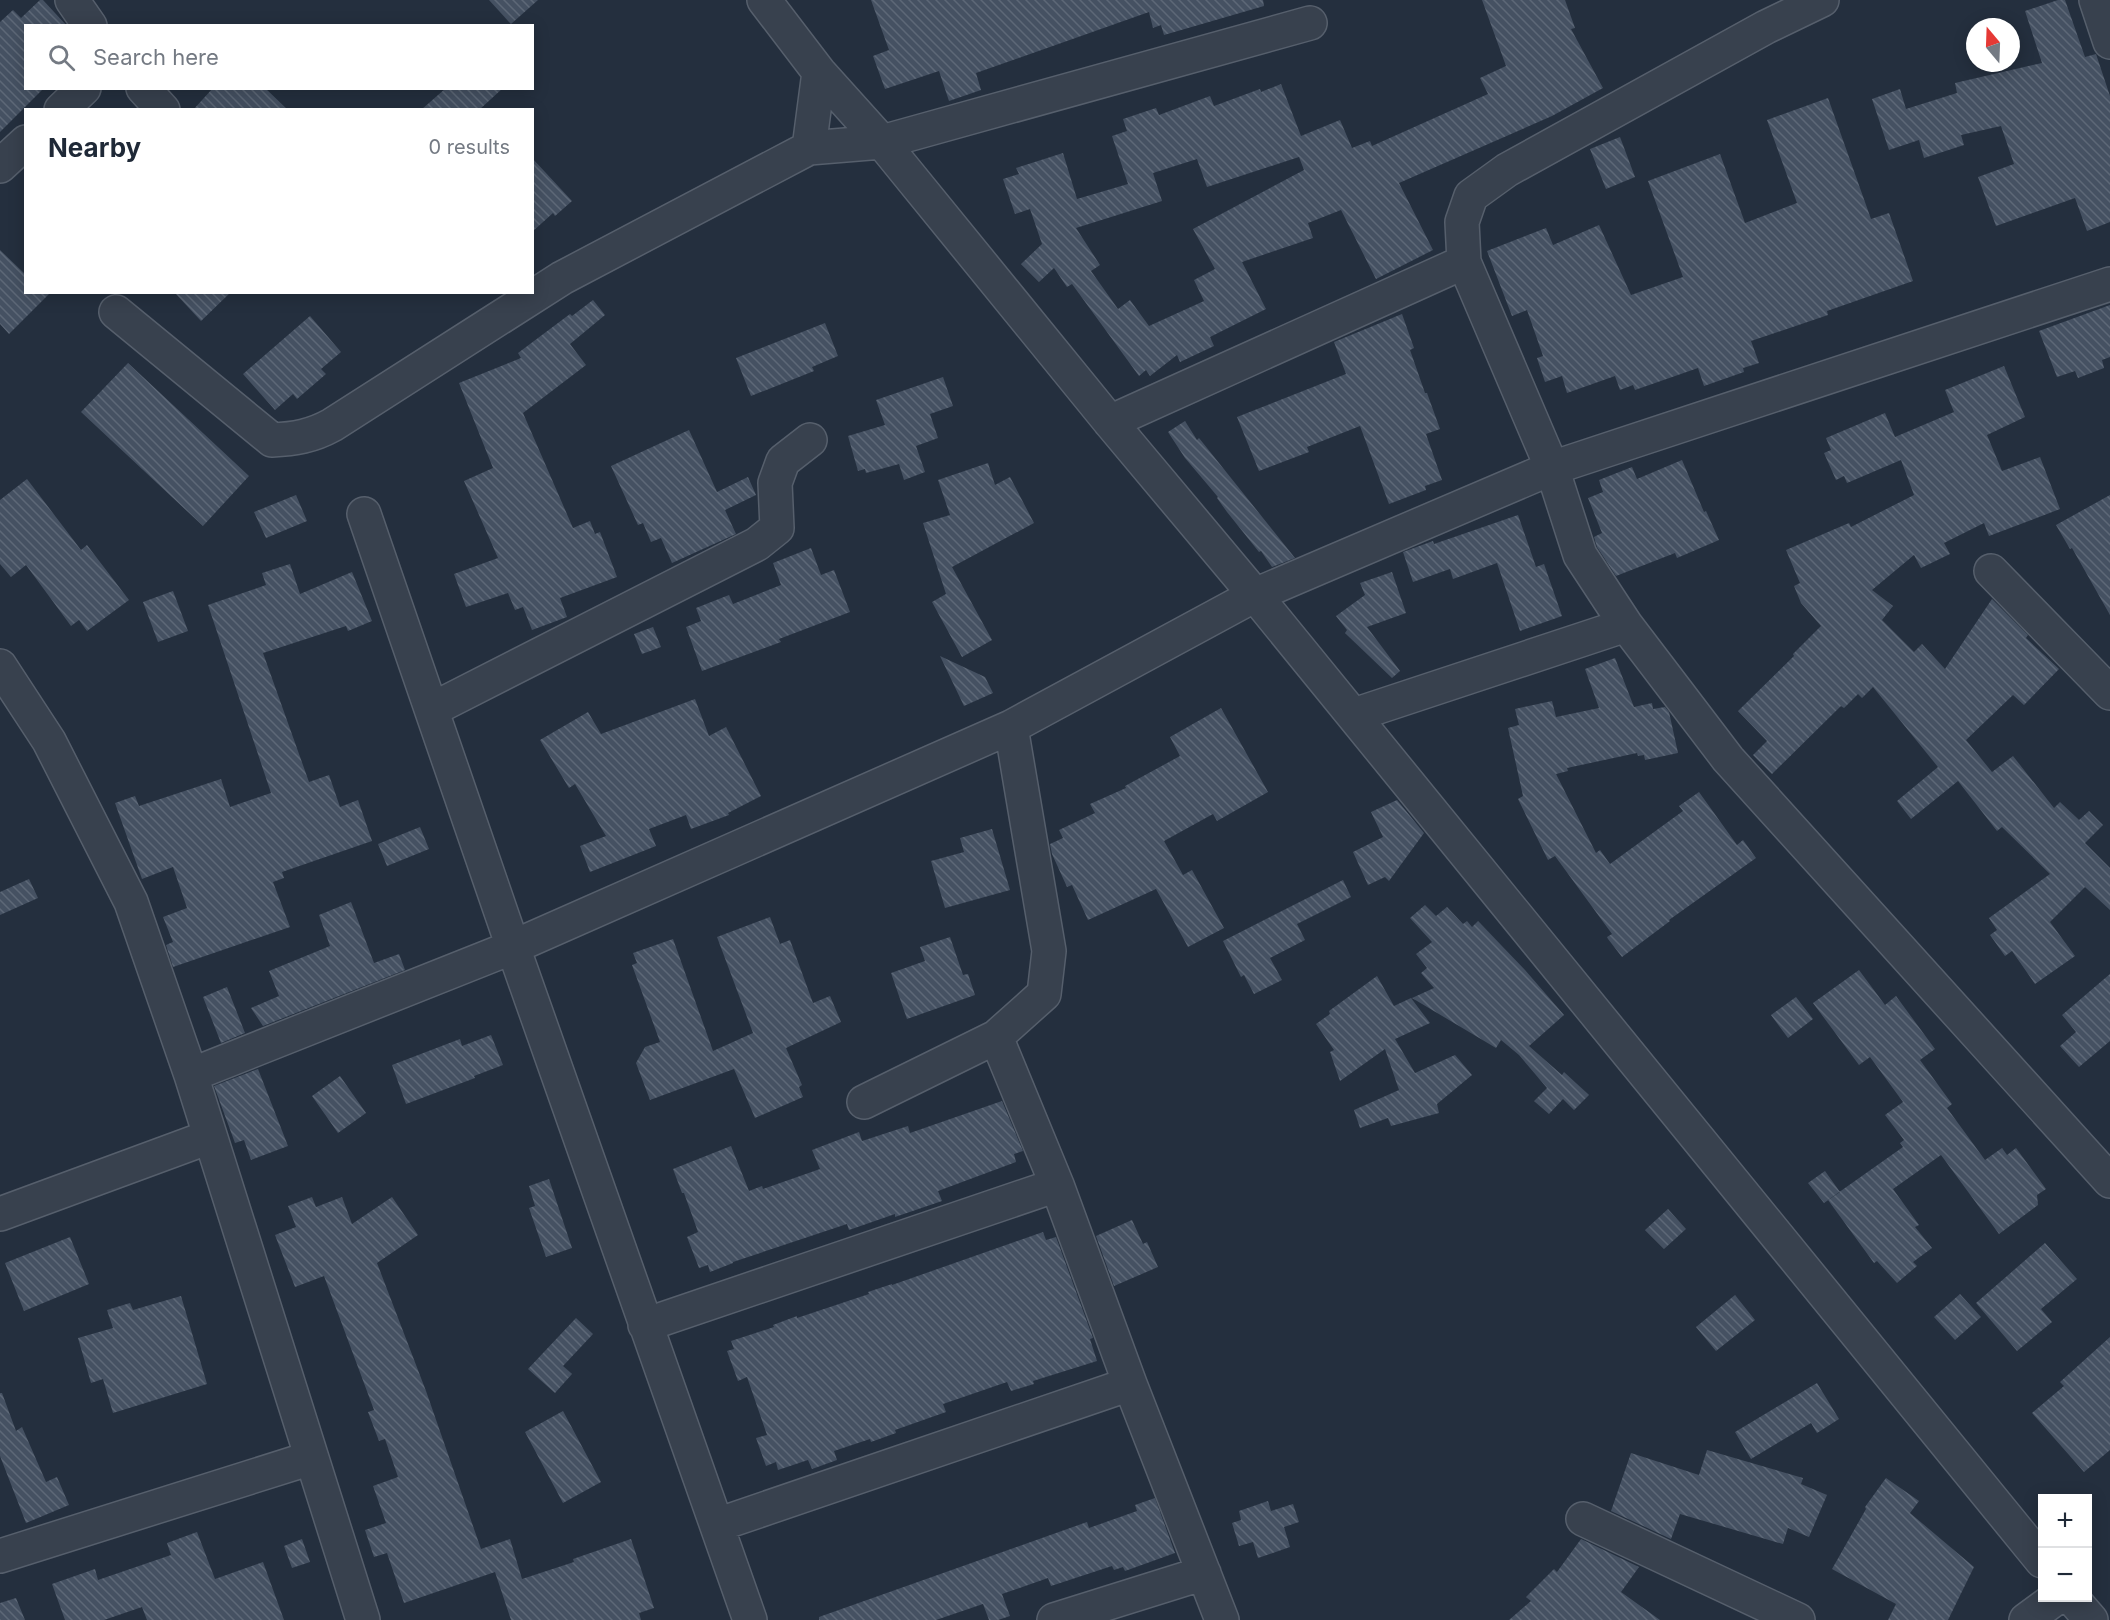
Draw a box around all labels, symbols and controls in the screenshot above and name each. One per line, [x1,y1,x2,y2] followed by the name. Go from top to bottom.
[1966,18,2020,72] north arrow
[24,24,534,90] search box
[45,41,78,74] icon: search
[93,44,219,70] text: Search here
[48,132,141,163] text: Nearby
[428,135,510,159] text: 0 results
[2038,1494,2092,1602] map controls
[2038,1494,2092,1548] button: +
[2038,1548,2092,1602] button: −

